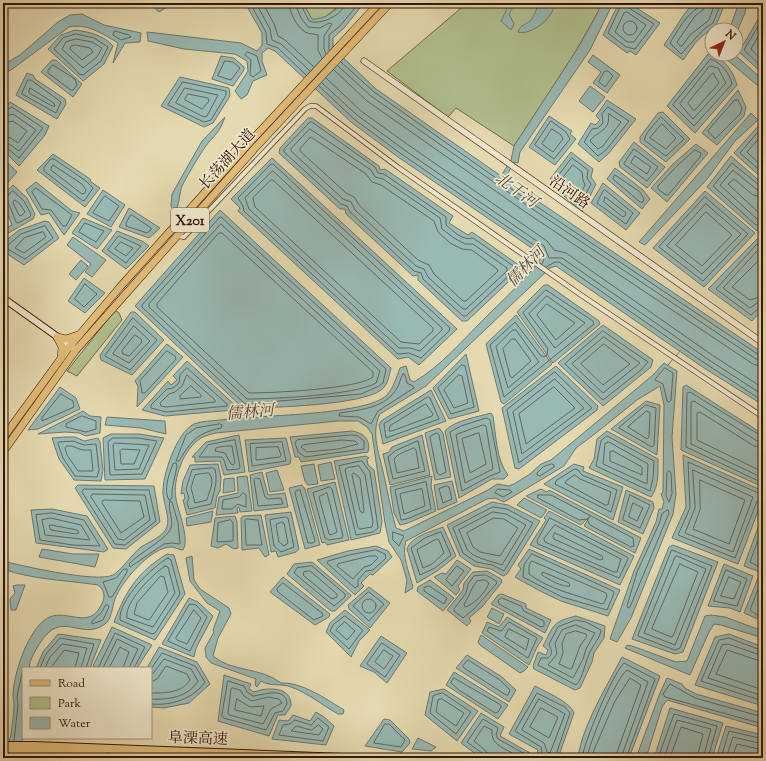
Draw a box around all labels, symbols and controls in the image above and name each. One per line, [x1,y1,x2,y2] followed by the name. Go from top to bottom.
[704,22,744,62] north arrow
[721,26,739,44] text: N
[195,125,261,195] street label: 长荡湖大道
[489,168,544,216] water label: 北干河
[545,172,594,215] street label: 沿河路
[171,208,209,232] road number: X201
[502,240,554,293] water label: 儒林河
[225,400,278,427] water label: 儒林河
[22,667,152,739] legend
[58,675,85,693] text: Road
[58,695,81,713] text: Park
[58,715,91,733] text: Water
[168,728,228,751] street label: 阜溧高速

